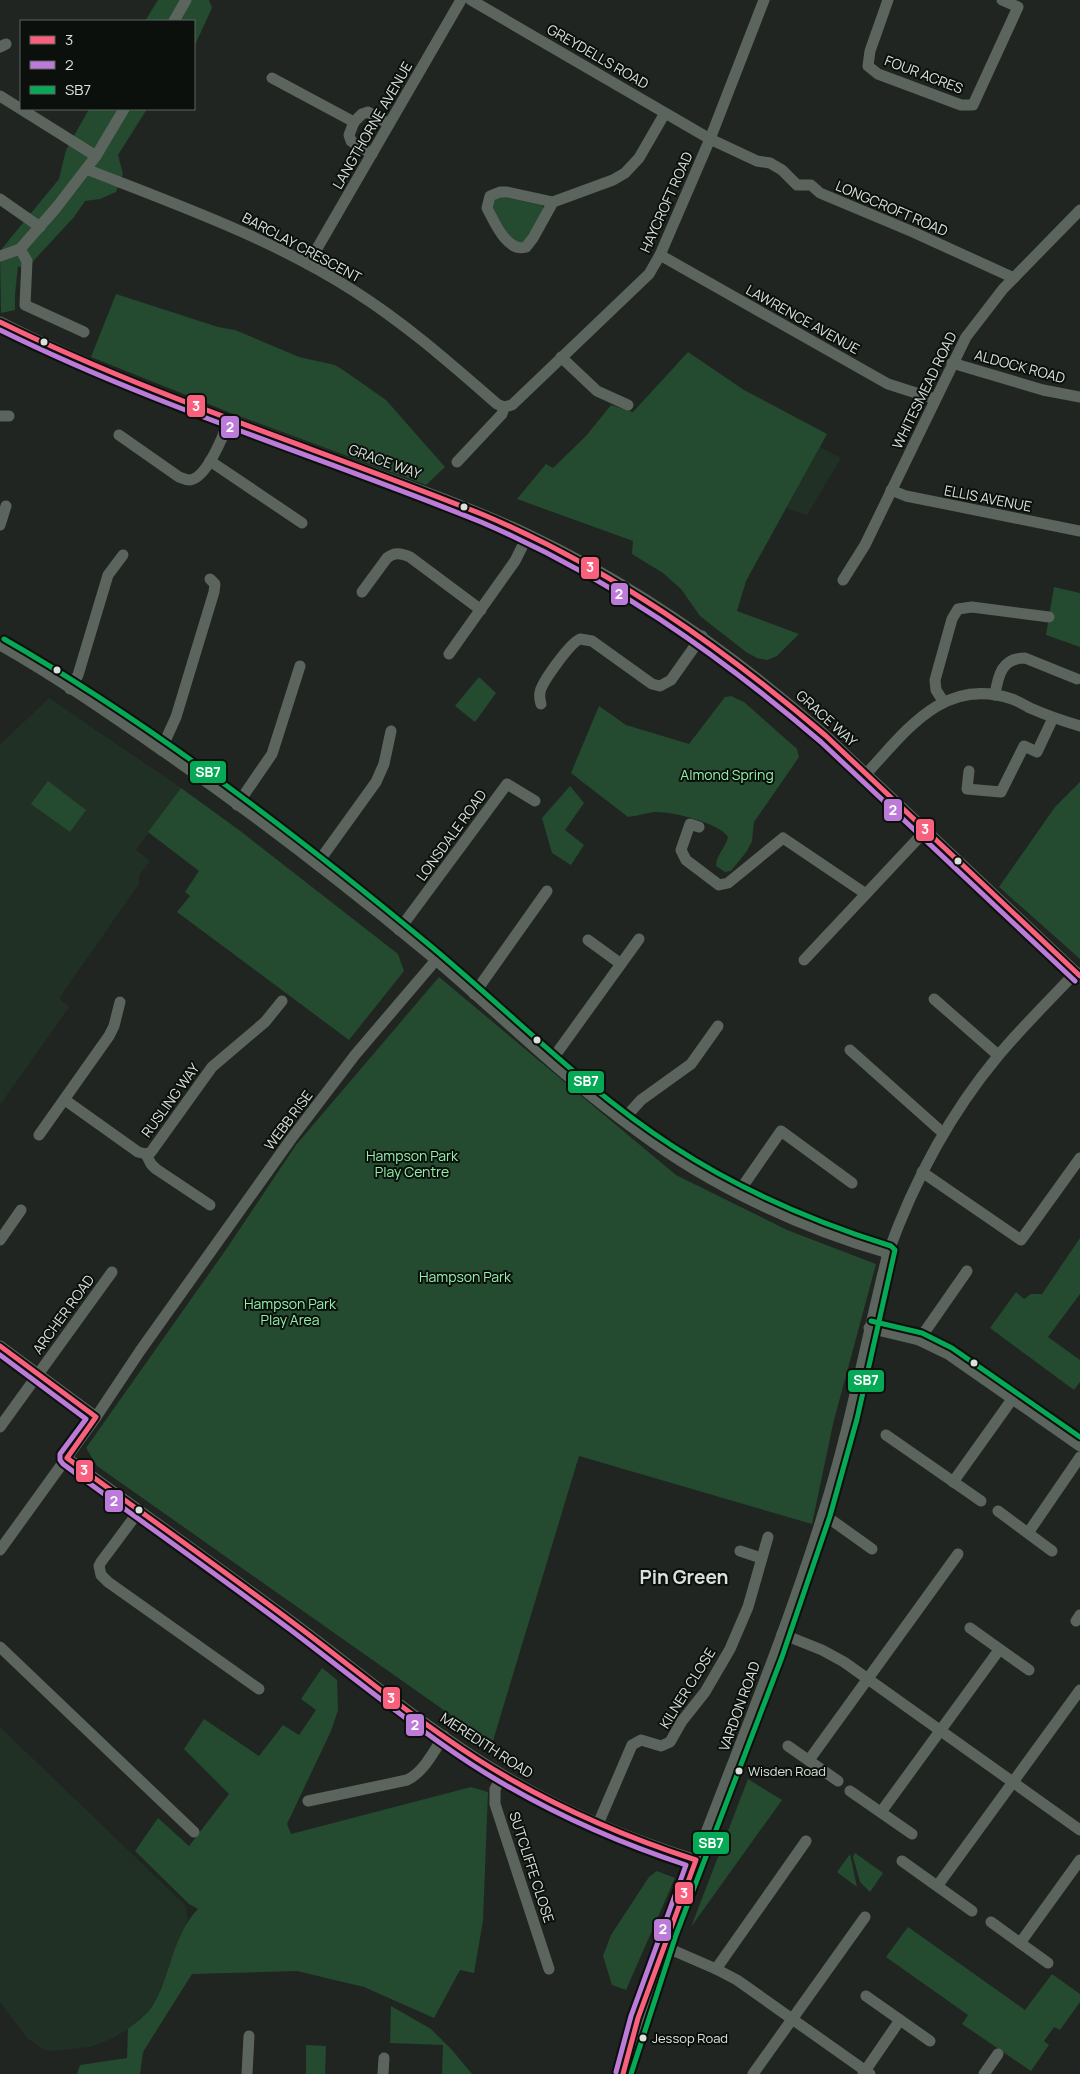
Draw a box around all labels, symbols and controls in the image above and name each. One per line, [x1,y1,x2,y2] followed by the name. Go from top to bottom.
[544,19,652,93] street label: GREYDELLS ROAD
[20,20,195,110] legend
[65,29,73,50] text: 3
[882,50,966,98] street label: FOUR ACRES
[65,54,74,75] text: 2
[328,58,416,192] street label: LANGTHORNE AVENUE
[65,79,91,100] text: SB7
[635,149,697,255] street label: HAYCROFT ROAD
[833,176,951,240] street label: LONGCROFT ROAD
[239,208,365,287] street label: BARCLAY CRESCENT
[743,280,863,358] street label: LAWRENCE AVENUE
[887,328,961,452] street label: WHITESMEAD ROAD
[39,337,49,347] unlabelled marker
[972,345,1068,387] street label: ALDOCK ROAD
[186,394,206,418] line badge: 3
[192,396,200,415] text: 3
[220,415,240,439] line badge: 2
[226,417,234,436] text: 2
[346,439,424,483] street label: GRACE WAY
[943,480,1033,516] street label: ELLIS AVENUE
[459,502,469,512] unlabelled marker
[580,556,600,580] line badge: 3
[586,557,594,576] text: 3
[610,582,629,606] line badge: 2
[615,584,623,603] text: 2
[52,665,62,675] unlabelled marker
[792,686,862,751] street label: GRACE WAY
[189,760,227,784] line badge: SB7
[195,762,221,781] text: SB7
[680,765,774,784] park label: Almond Spring
[412,786,490,884] street label: LONSDALE ROAD
[883,798,903,822] line badge: 2
[889,800,897,819] text: 2
[915,818,935,842] line badge: 3
[921,819,929,838] text: 3
[953,856,963,866] unlabelled marker
[532,1035,542,1045] unlabelled marker
[137,1059,204,1141] street label: RUSLING WAY
[567,1070,605,1094] line badge: SB7
[573,1071,599,1090] text: SB7
[259,1086,317,1154] street label: WEBB RISE
[366,1146,459,1181] park label: Hampson Park Play Centre
[419,1267,512,1286] park label: Hampson Park
[28,1271,98,1357] street label: ARCHER ROAD
[244,1294,337,1329] park label: Hampson Park Play Area
[969,1358,979,1368] unlabelled marker
[847,1369,885,1393] line badge: SB7
[853,1370,879,1389] text: SB7
[75,1459,94,1483] line badge: 3
[80,1460,88,1479] text: 3
[104,1489,124,1513] line badge: 2
[110,1491,118,1510] text: 2
[134,1505,144,1515] unlabelled marker
[640,1564,728,1590] district label: Pin Green
[655,1644,719,1732] street label: KILNER CLOSE
[714,1659,764,1753] street label: VARDON ROAD
[382,1686,401,1710] line badge: 3
[387,1688,395,1707] text: 3
[437,1708,537,1782] street label: MEREDITH ROAD
[405,1713,425,1737] line badge: 2
[411,1715,419,1734] text: 2
[748,1762,826,1780] place label: Wisden Road
[734,1766,744,1776] marker: Wisden Road
[505,1809,559,1925] street label: SUTCLIFFE CLOSE
[692,1831,730,1855] line badge: SB7
[698,1833,724,1852] text: SB7
[674,1881,694,1905] line badge: 3
[680,1883,688,1902] text: 3
[653,1918,672,1942] line badge: 2
[659,1919,667,1938] text: 2
[652,2029,728,2047] place label: Jessop Road
[638,2033,648,2043] marker: Jessop Road

